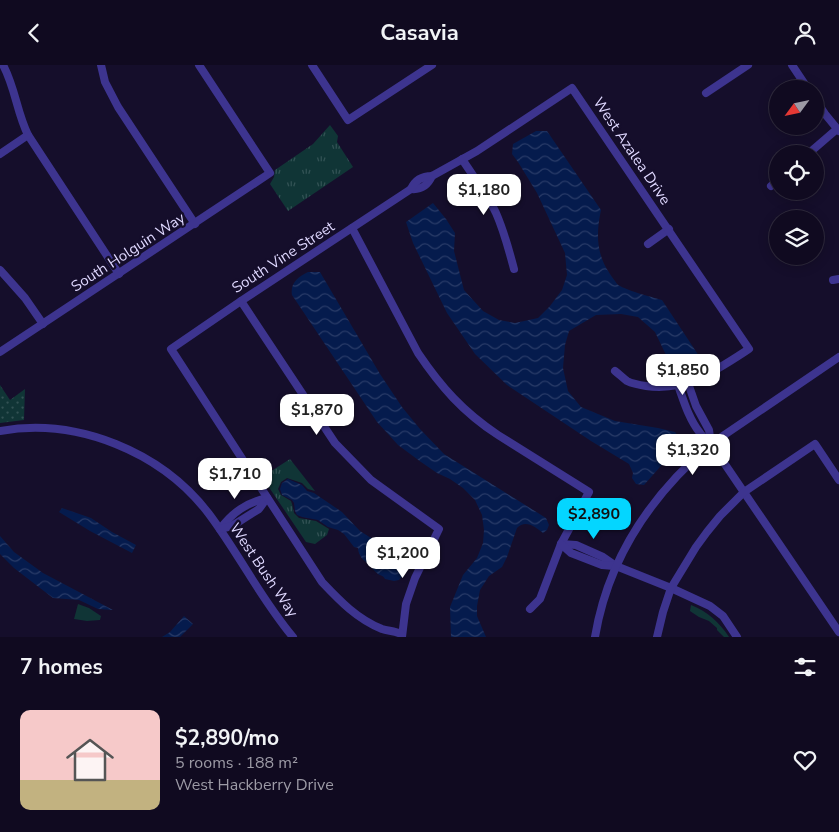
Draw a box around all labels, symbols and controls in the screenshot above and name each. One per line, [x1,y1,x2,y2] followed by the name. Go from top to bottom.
[380,18,459,48] text: Casavia
[20,19,48,47] icon: back
[791,19,819,47] icon: person
[769,80,824,135] north arrow
[769,80,824,265] map controls
[589,93,675,209] street label: West Azalea Drive
[769,145,824,200] button: locate
[443,173,525,216] pin: $1,180
[458,179,510,201] text: $1,180
[67,208,189,296] street label: South Holguin Way
[769,210,824,265] button: layers
[228,216,339,298] street label: South Vine Street
[642,353,724,396] pin: $1,850
[657,359,709,381] text: $1,850
[276,393,358,436] pin: $1,870
[291,399,343,421] text: $1,870
[652,433,734,476] pin: $1,320
[667,439,719,461] text: $1,320
[194,457,276,500] pin: $1,710
[209,463,261,485] text: $1,710
[553,497,635,540] pin: $2,890
[568,503,620,525] text: $2,890
[225,519,303,621] street label: West Bush Way
[362,537,444,579] pin: $1,200
[377,542,429,564] text: $1,200
[20,653,103,681] text: 7 homes
[791,653,819,681] icon: filters
[175,724,279,752] text: $2,890/mo
[60,730,120,790] icon: home
[791,746,819,774] icon: heart
[175,752,298,774] text: 5 rooms · 188 m²
[175,774,334,796] text: West Hackberry Drive

